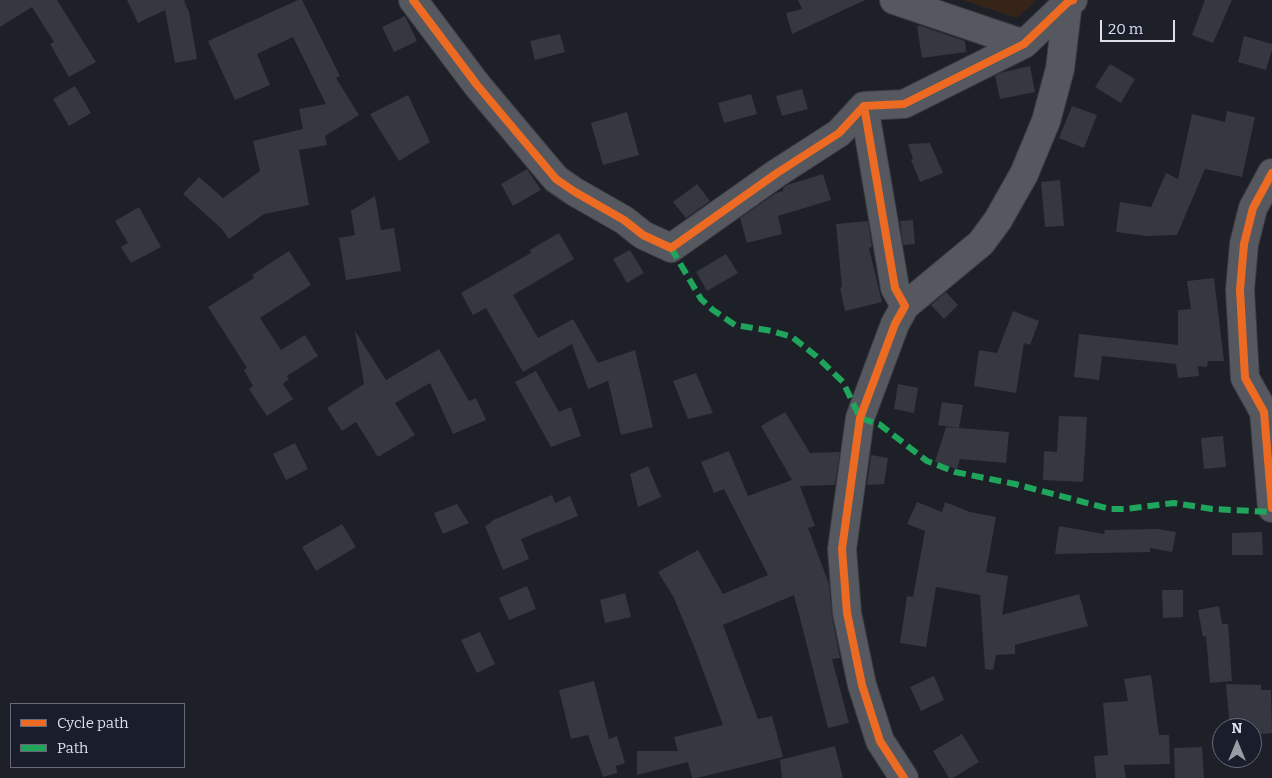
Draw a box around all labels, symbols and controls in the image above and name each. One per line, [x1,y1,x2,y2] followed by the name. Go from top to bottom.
[1102,10,1177,42] scale bar
[1108,20,1143,38] text: 20 m
[10,703,185,768] legend
[57,714,129,732] text: Cycle path
[1212,718,1262,768] north arrow
[1232,720,1242,737] text: N
[57,739,88,757] text: Path

